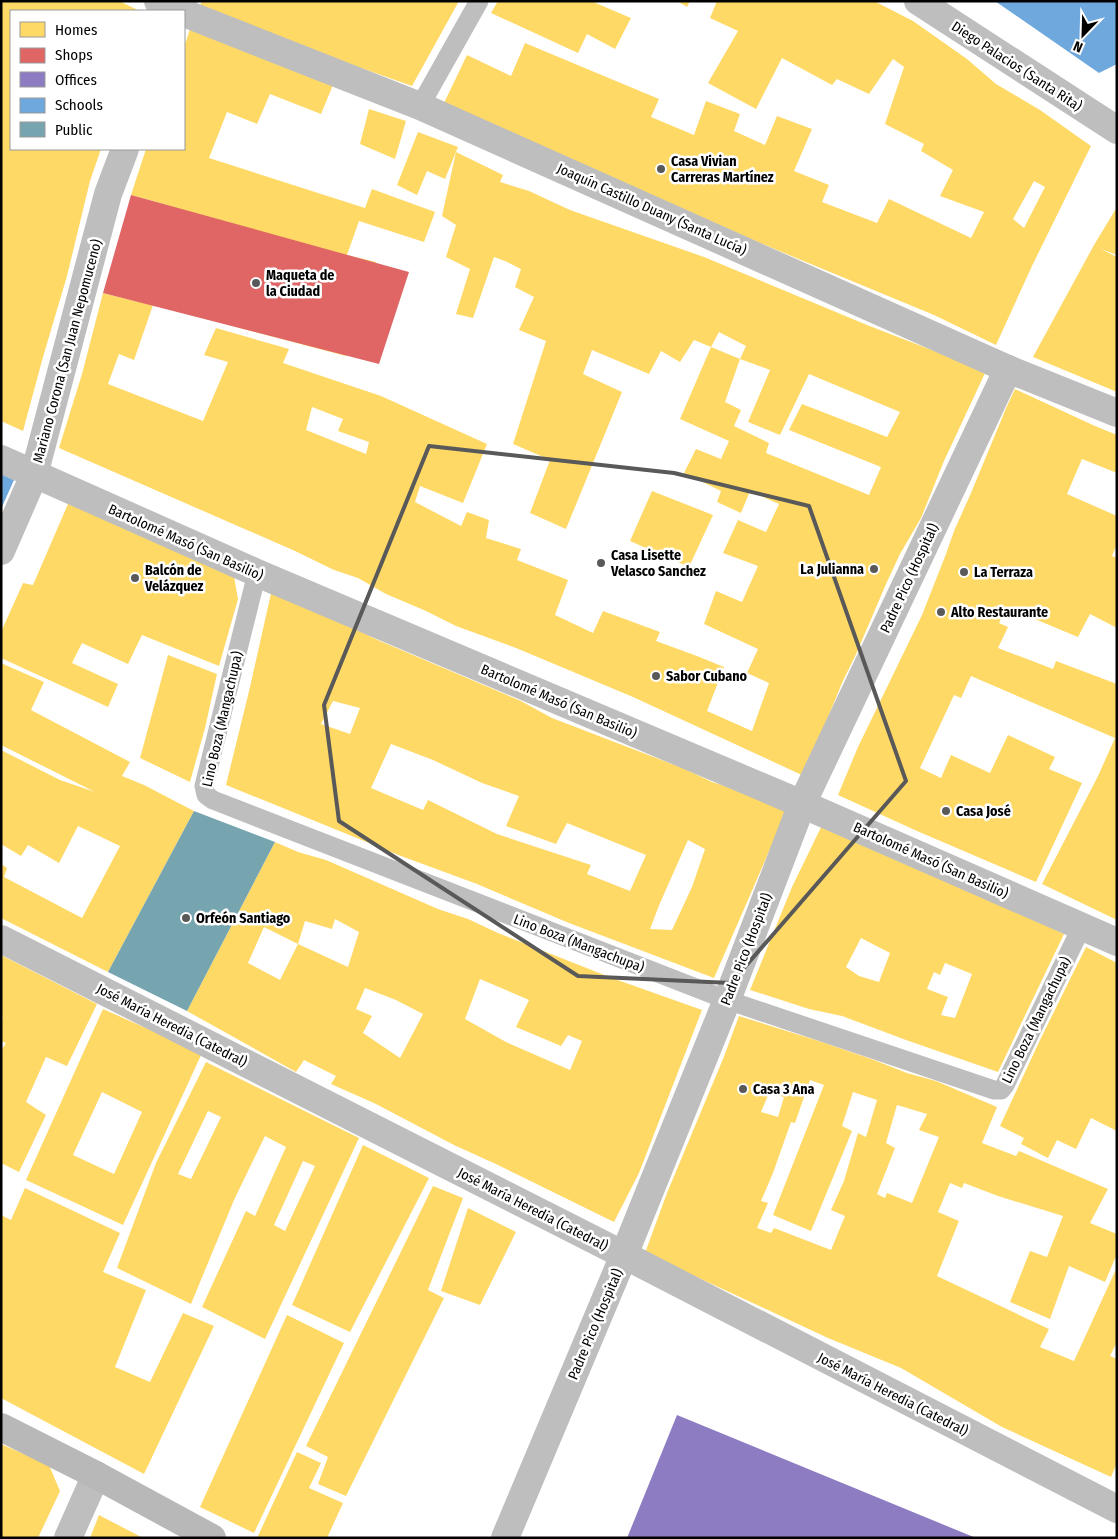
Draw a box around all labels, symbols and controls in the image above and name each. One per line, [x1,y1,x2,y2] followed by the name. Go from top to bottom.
[10,10,185,150] legend
[1058,10,1108,60] north arrow
[948,18,1085,115] street label: Diego Palacios (Santa Rita)
[55,21,97,39] text: Homes
[1071,37,1085,56] text: N
[55,46,93,64] text: Shops
[55,71,97,89] text: Offices
[55,96,103,114] text: Schools
[55,121,93,139] text: Public
[671,153,774,186] place label: Casa Vivian Carreras Martínez
[554,160,749,259] street label: Joaquín Castillo Duany (Santa Lucía)
[655,163,667,175] marker: Casa Vivian Carreras Martínez
[29,237,106,465] street label: Mariano Corona (San Juan Nepomuceno)
[266,267,334,300] place label: Maqueta de la Ciudad
[250,277,262,289] marker: Maqueta de la Ciudad
[106,501,266,584] street label: Bartolomé Masó (San Basilio)
[877,521,942,636] street label: Padre Pico (Hospital)
[610,547,706,580] place label: Casa Lisette Velasco Sanchez
[595,557,607,569] marker: Casa Lisette Velasco Sanchez
[800,561,864,578] place label: La Julianna
[144,562,203,595] place label: Balcón de Velázquez
[868,563,880,575] marker: La Julianna
[974,564,1033,581] place label: La Terraza
[958,566,970,578] marker: La Terraza
[129,572,141,584] marker: Balcón de Velázquez
[950,604,1048,621] place label: Alto Restaurante
[935,606,947,618] marker: Alto Restaurante
[199,650,246,789] street label: Lino Boza (Mangachupa)
[478,661,639,742] street label: Bartolomé Masó (San Basilio)
[666,668,747,685] place label: Sabor Cubano
[650,670,662,682] marker: Sabor Cubano
[956,803,1011,820] place label: Casa José
[940,805,952,817] marker: Casa José
[851,819,1011,902] street label: Bartolomé Masó (San Basilio)
[717,891,776,1008] street label: Padre Pico (Hospital)
[196,910,291,927] place label: Orfeón Santiago
[511,911,647,976] street label: Lino Boza (Mangachupa)
[180,912,192,924] marker: Orfeón Santiago
[998,954,1074,1086] street label: Lino Boza (Mangachupa)
[94,980,250,1071] street label: José María Heredia (Catedral)
[753,1081,814,1098] place label: Casa 3 Ana
[737,1083,749,1095] marker: Casa 3 Ana
[455,1164,611,1255] street label: José María Heredia (Catedral)
[564,1266,627,1382] street label: Padre Pico (Hospital)
[815,1349,971,1440] street label: José María Heredia (Catedral)

